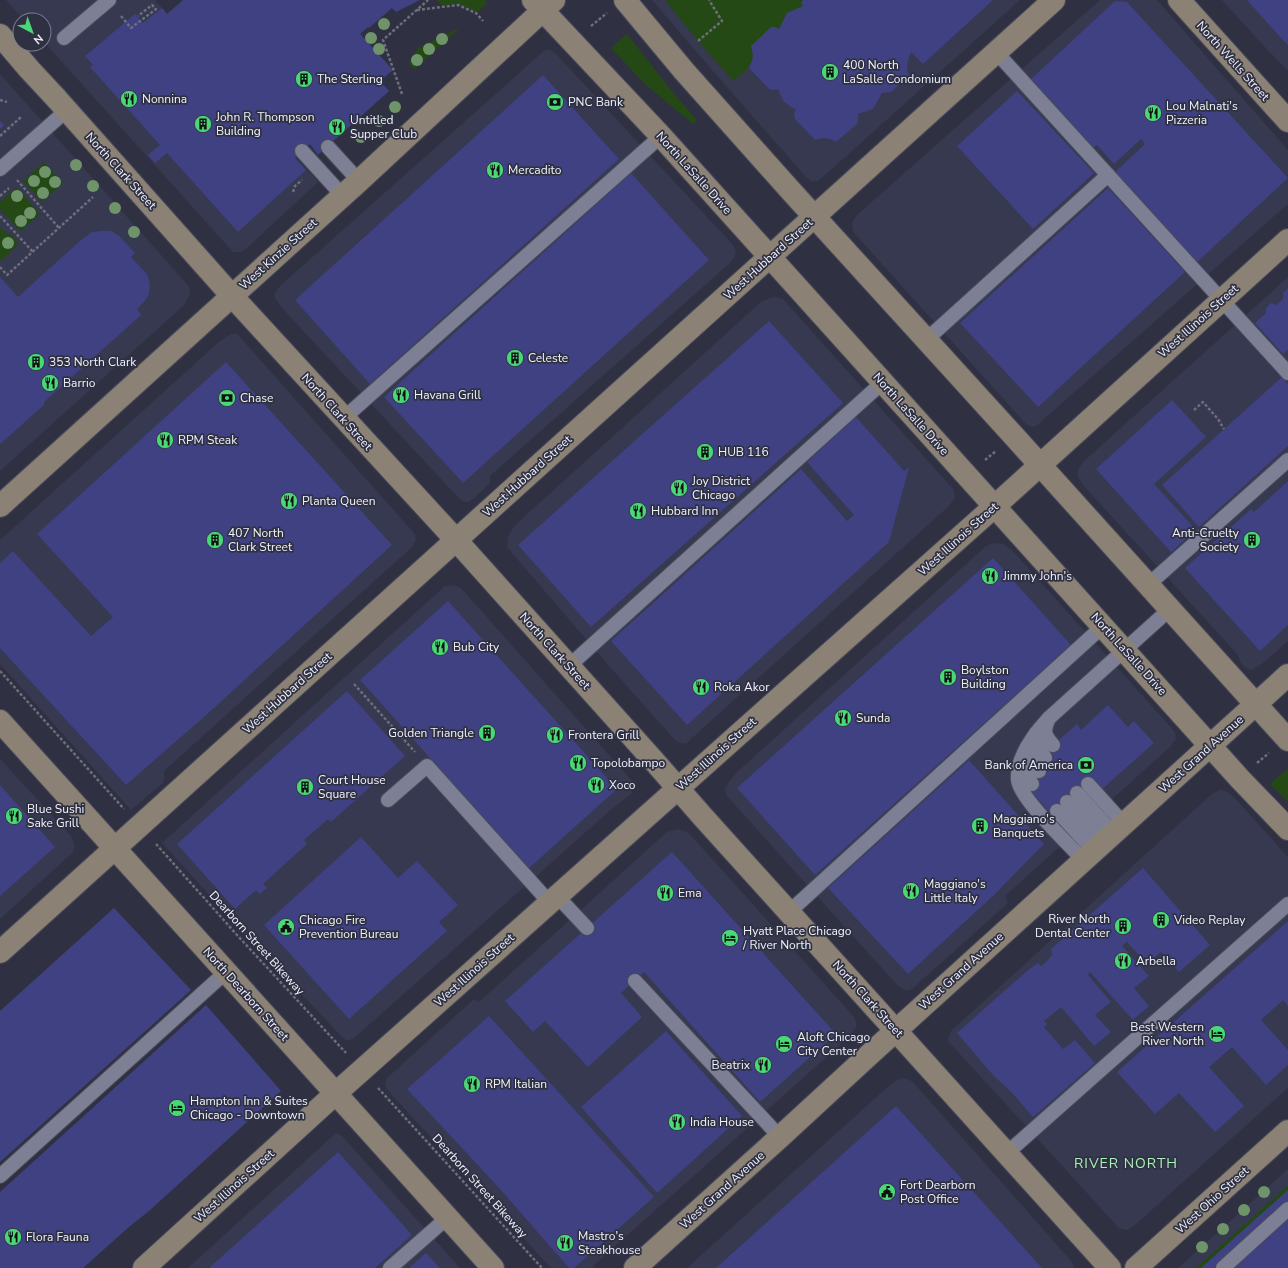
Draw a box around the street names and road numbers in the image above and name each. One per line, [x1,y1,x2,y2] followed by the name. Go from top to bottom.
[1193,18,1274,105] street label: North Wells Street
[653,128,735,218] street label: North LaSalle Drive
[82,129,160,214] street label: North Clark Street
[236,214,321,293] street label: West Kinzie Street
[720,214,817,303] street label: West Hubbard Street
[1154,280,1242,361] street label: West Illinois Street
[870,369,952,459] street label: North LaSalle Drive
[298,370,376,455] street label: North Clark Street
[479,431,576,520] street label: West Hubbard Street
[914,498,1002,579] street label: West Illinois Street
[516,609,594,694] street label: North Clark Street
[1088,609,1170,699] street label: North LaSalle Drive
[239,648,336,737] street label: West Hubbard Street
[1155,712,1247,796] street label: West Grand Avenue
[672,713,760,794] street label: West Illinois Street
[206,887,309,999] street label: Dearborn Street Bikeway
[430,929,518,1010] street label: West Illinois Street
[915,929,1007,1013] street label: West Grand Avenue
[200,944,293,1045] street label: North Dearborn Street
[829,957,907,1042] street label: North Clark Street
[429,1130,532,1242] street label: Dearborn Street Bikeway
[190,1145,278,1226] street label: West Illinois Street
[676,1148,768,1232] street label: West Grand Avenue
[1172,1162,1253,1237] street label: West Ohio Street

